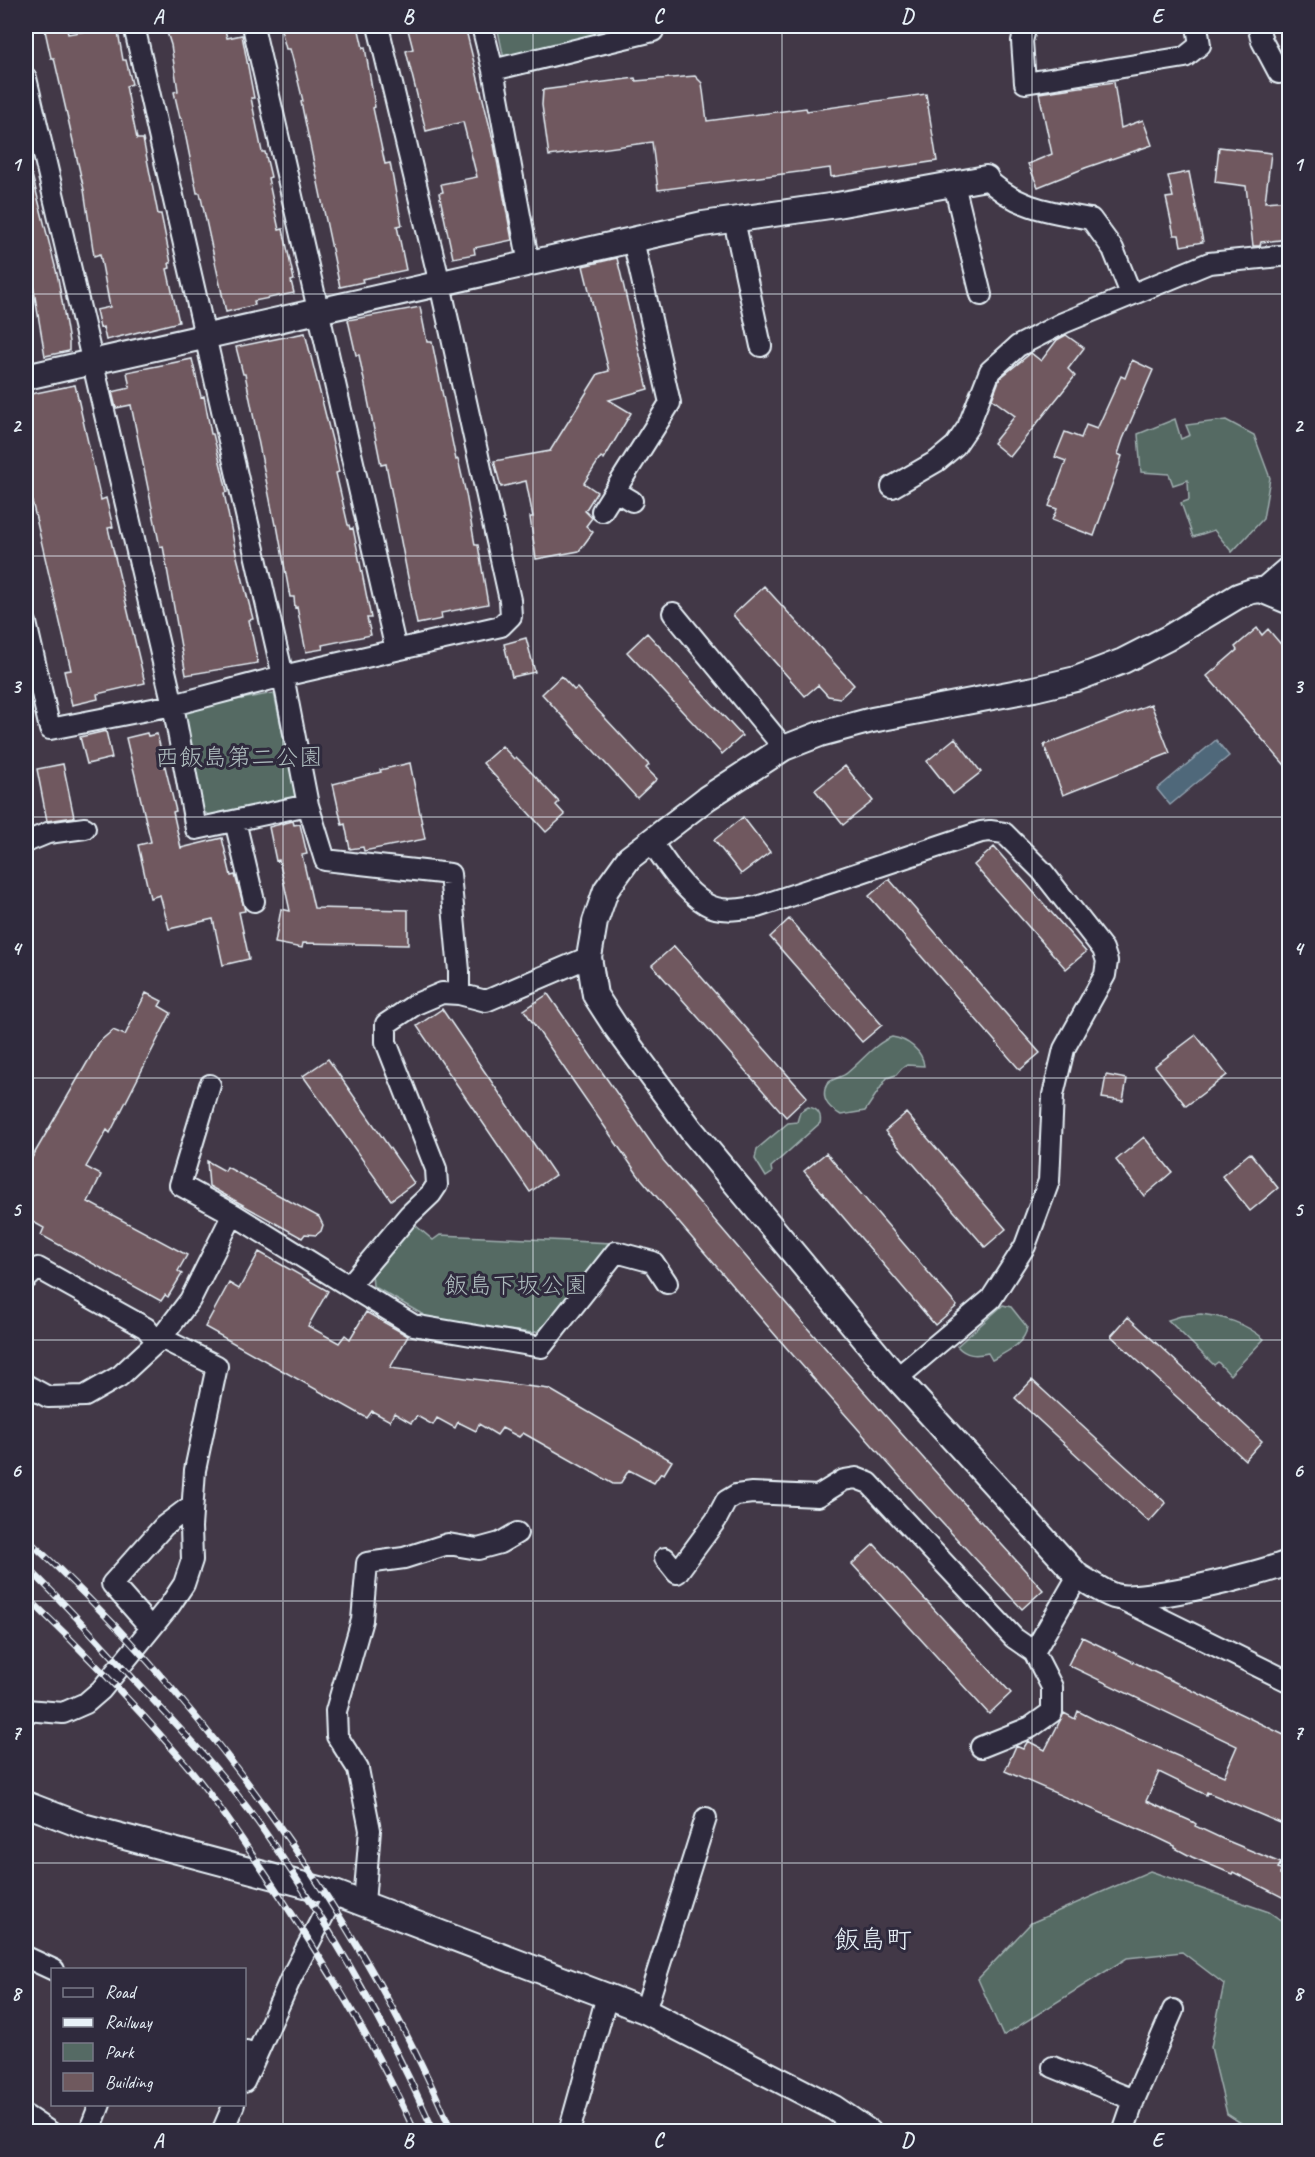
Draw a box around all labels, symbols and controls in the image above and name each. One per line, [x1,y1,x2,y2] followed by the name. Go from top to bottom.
[153,4,165,29] text: A
[403,4,415,29] text: B
[653,4,665,29] text: C
[901,4,915,29] text: D
[1152,4,1166,29] text: E
[12,152,23,177] text: 1
[1294,152,1305,177] text: 1
[12,413,23,438] text: 2
[1294,413,1305,438] text: 2
[12,674,23,699] text: 3
[1294,674,1305,699] text: 3
[155,742,323,772] park label: 西飯島第二公園
[12,936,24,961] text: 4
[1294,936,1306,961] text: 4
[12,1197,23,1222] text: 5
[1294,1197,1305,1222] text: 5
[444,1270,588,1300] park label: 飯島下坂公園
[11,1458,22,1483] text: 6
[1293,1458,1304,1483] text: 6
[12,1720,23,1745] text: 7
[1294,1720,1305,1745] text: 7
[834,1923,912,1956] district label: 飯島町
[51,1968,246,2106] legend
[12,1981,24,2006] text: 8
[105,1981,138,2003] text: Road
[1294,1981,1306,2006] text: 8
[105,2011,153,2033] text: Railway
[105,2041,135,2063] text: Park
[105,2071,154,2093] text: Building
[153,2128,165,2153] text: A
[403,2128,415,2153] text: B
[653,2128,665,2153] text: C
[901,2128,915,2153] text: D
[1152,2128,1166,2153] text: E

